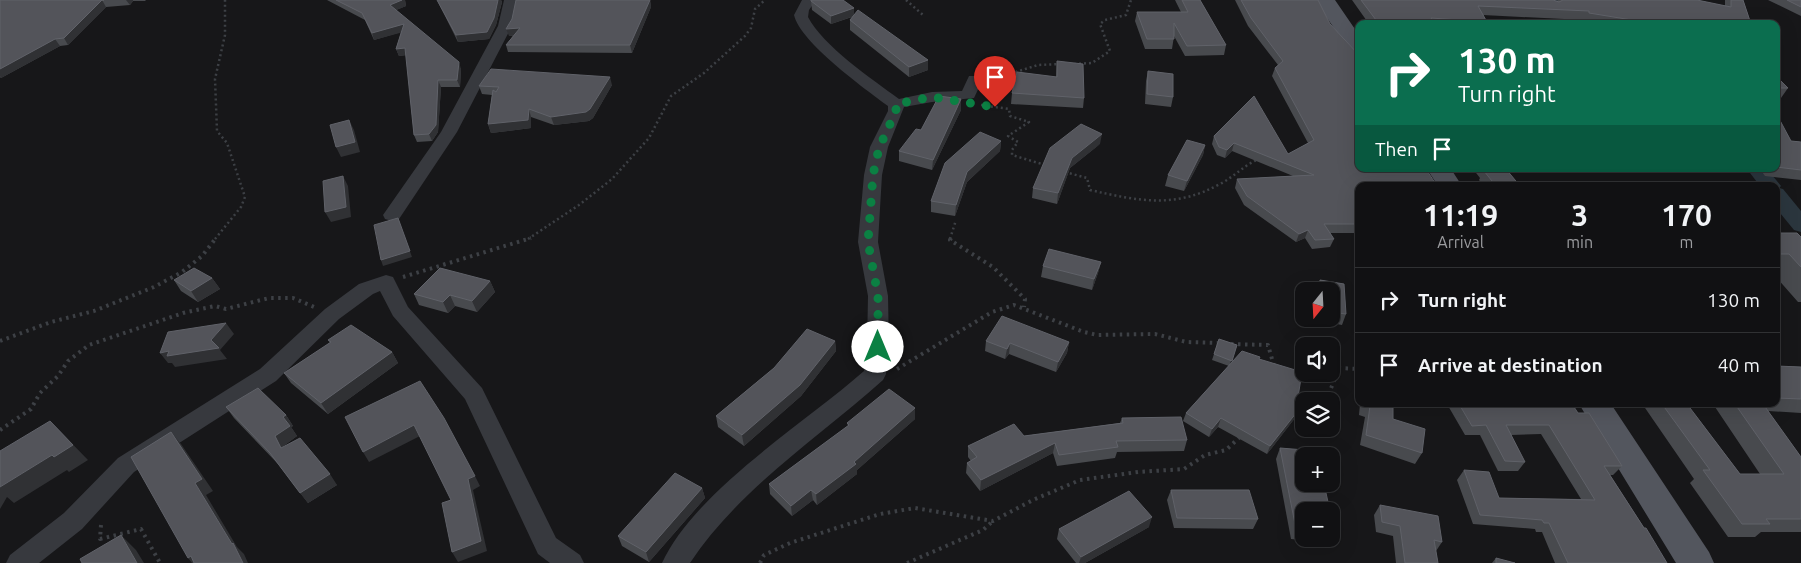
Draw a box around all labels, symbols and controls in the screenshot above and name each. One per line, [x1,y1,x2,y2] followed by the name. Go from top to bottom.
[1375,40,1440,105] icon: right
[1458,40,1556,80] text: 130 m
[974,56,1016,107] pin
[981,63,1009,91] icon: arrive
[1458,81,1556,106] text: Turn right
[1428,135,1456,163] icon: arrive
[1375,138,1418,160] text: Then
[1423,198,1498,232] text: 11:19
[1571,198,1588,232] text: 3
[1661,198,1712,232] text: 170
[1437,233,1484,251] text: Arrival
[1566,233,1593,251] text: min
[1680,233,1693,251] text: m
[1295,282,1340,328] north arrow
[1295,282,1340,547] map controls
[1375,286,1403,314] icon: right
[1418,289,1506,311] text: Turn right
[1707,289,1760,311] text: 130 m
[851,320,903,372] position arrow
[1295,337,1340,382] button: sound
[1375,351,1403,379] icon: arrive
[1418,354,1603,376] text: Arrive at destination
[1718,354,1760,376] text: 40 m
[1295,392,1340,437] button: layers
[1295,447,1340,492] button: +
[1295,502,1340,547] button: −

